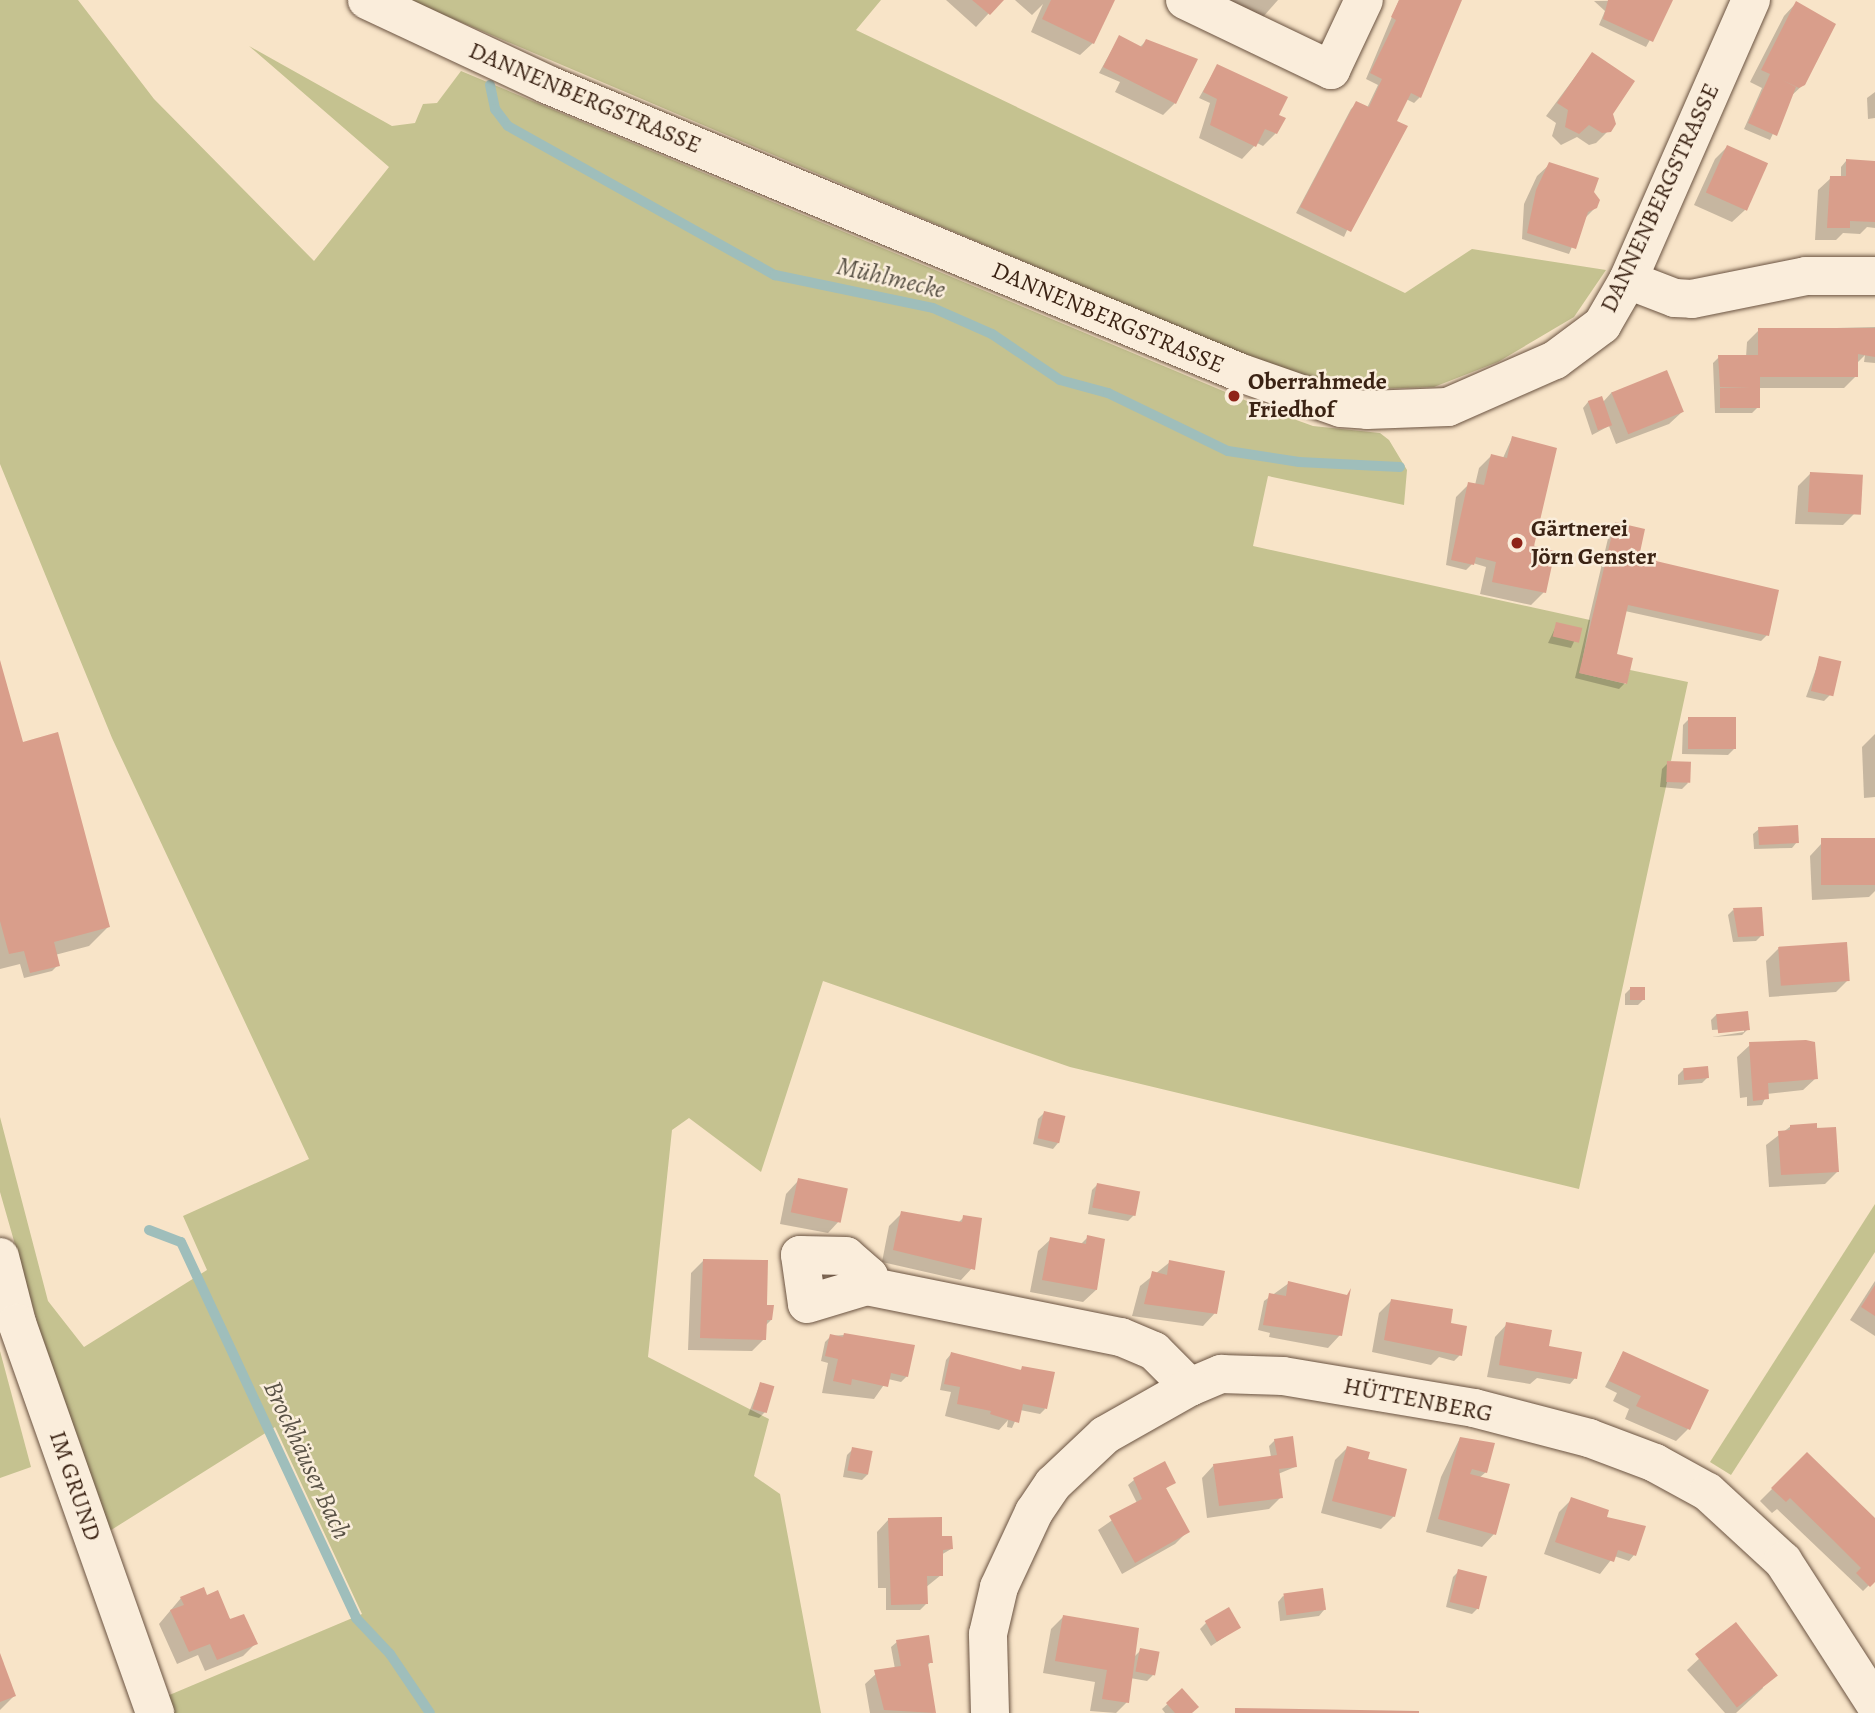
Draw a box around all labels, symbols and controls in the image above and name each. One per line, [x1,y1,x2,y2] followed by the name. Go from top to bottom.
[464,36,706,160] street label: DANNENBERGSTRASSE
[1594,79,1726,317] street label: DANNENBERGSTRASSE
[834,250,948,306] water label: Mühlmecke
[987,256,1229,380] street label: DANNENBERGSTRASSE
[1248,368,1387,424] place label: Oberrahmede Friedhof
[1226,388,1242,404] marker: Oberrahmede Friedhof
[1531,515,1656,571] place label: Gärtnerei Jörn Genster
[1509,535,1525,551] marker: Gärtnerei Jörn Genster
[1341,1371,1495,1429] street label: HÜTTENBERG
[257,1376,357,1544] water label: Brockhäuser Bach
[43,1427,107,1545] street label: IM GRUND

